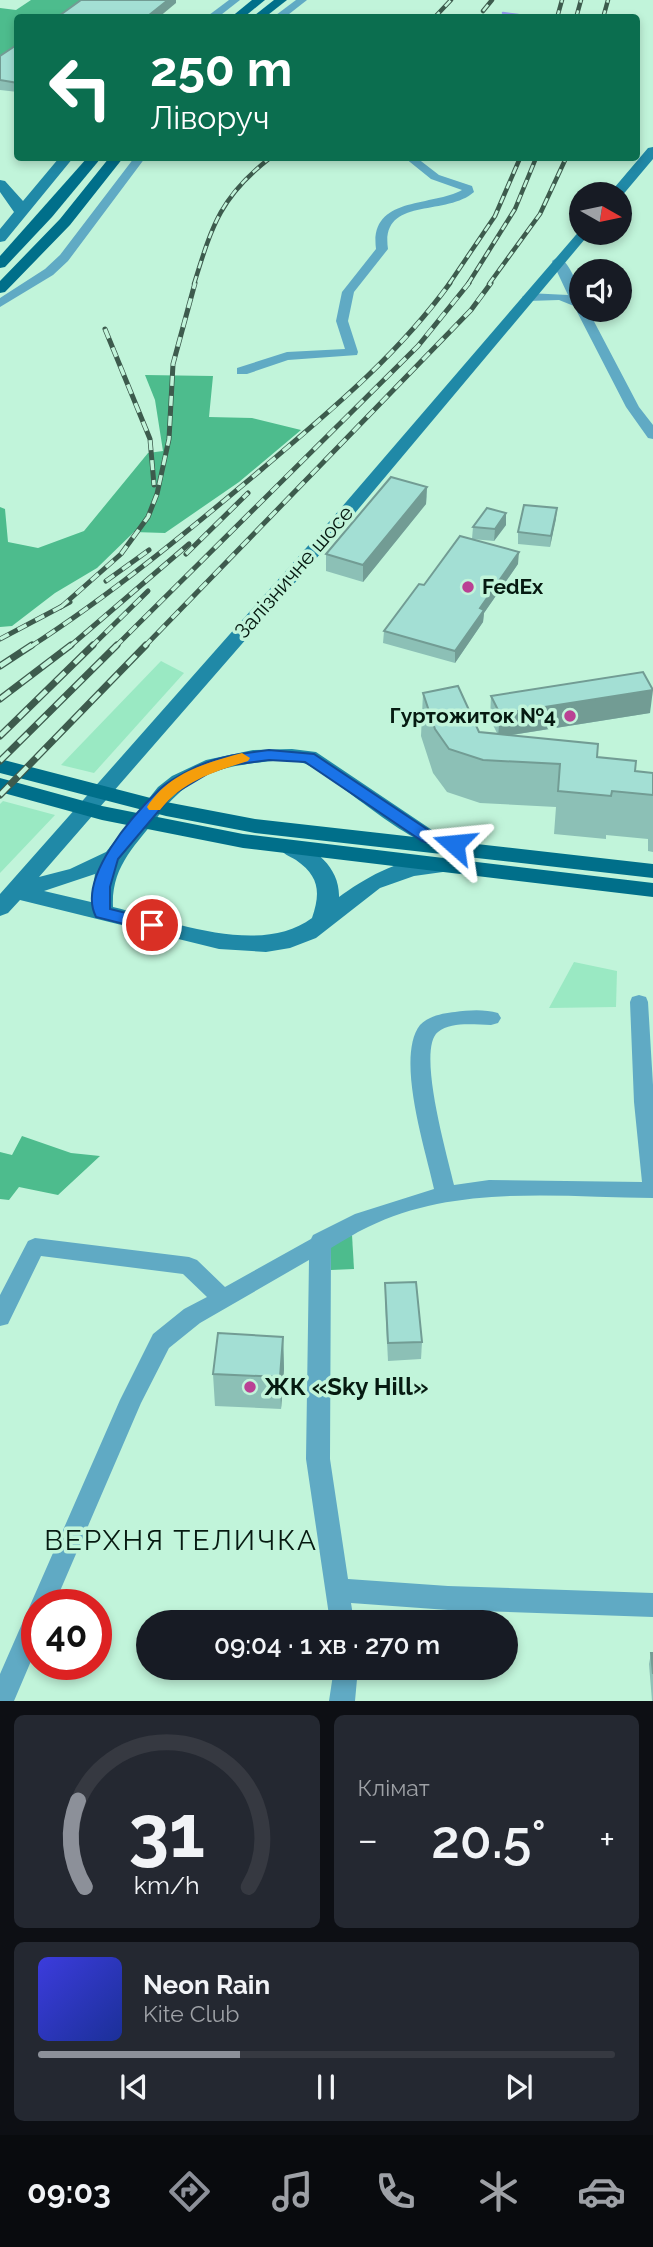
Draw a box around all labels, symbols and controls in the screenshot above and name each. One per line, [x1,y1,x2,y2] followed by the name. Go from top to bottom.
[150,40,292,97] text: 250 m
[35,42,126,133] icon: left
[150,99,269,136] text: Ліворуч
[569,182,632,245] north arrow
[569,182,632,322] map controls
[569,259,632,322] button: sound
[229,500,358,643] street label: Залізничне шосе
[482,574,544,599] place label: FedEx
[460,579,476,595] marker: FedEx
[389,703,556,728] place label: Гуртожиток №4
[562,708,578,724] marker: Гуртожиток №4
[417,807,491,881] position arrow
[122,895,182,955] pin
[133,906,171,944] icon: arrive
[264,1372,428,1401] place label: ЖК «Sky Hill»
[242,1379,258,1395] marker: ЖК «Sky Hill»
[44,1524,318,1557] district label: ВЕРХНЯ ТЕЛИЧКА
[21,1589,112,1680] speed limit sign: 40
[214,1630,440,1660] text: 09:04 · 1 хв · 270 m
[358,1774,430,1801] text: Клімат
[128,1790,205,1875] text: 31
[431,1809,546,1870] text: 20.5°
[358,1817,378,1862] text: −
[599,1817,615,1862] text: +
[134,1870,200,1900] text: km/h
[143,1970,270,2000] text: Neon Rain
[143,2000,240,2027] text: Kite Club
[115,2068,153,2106] icon: previous
[307,2068,345,2106] icon: pause
[500,2068,538,2106] icon: next
[165,2167,214,2216] icon: directions
[268,2167,317,2216] icon: music
[371,2167,420,2216] icon: phone
[474,2167,523,2216] icon: climate
[577,2167,626,2216] icon: car
[27,2173,111,2210] text: 09:03

